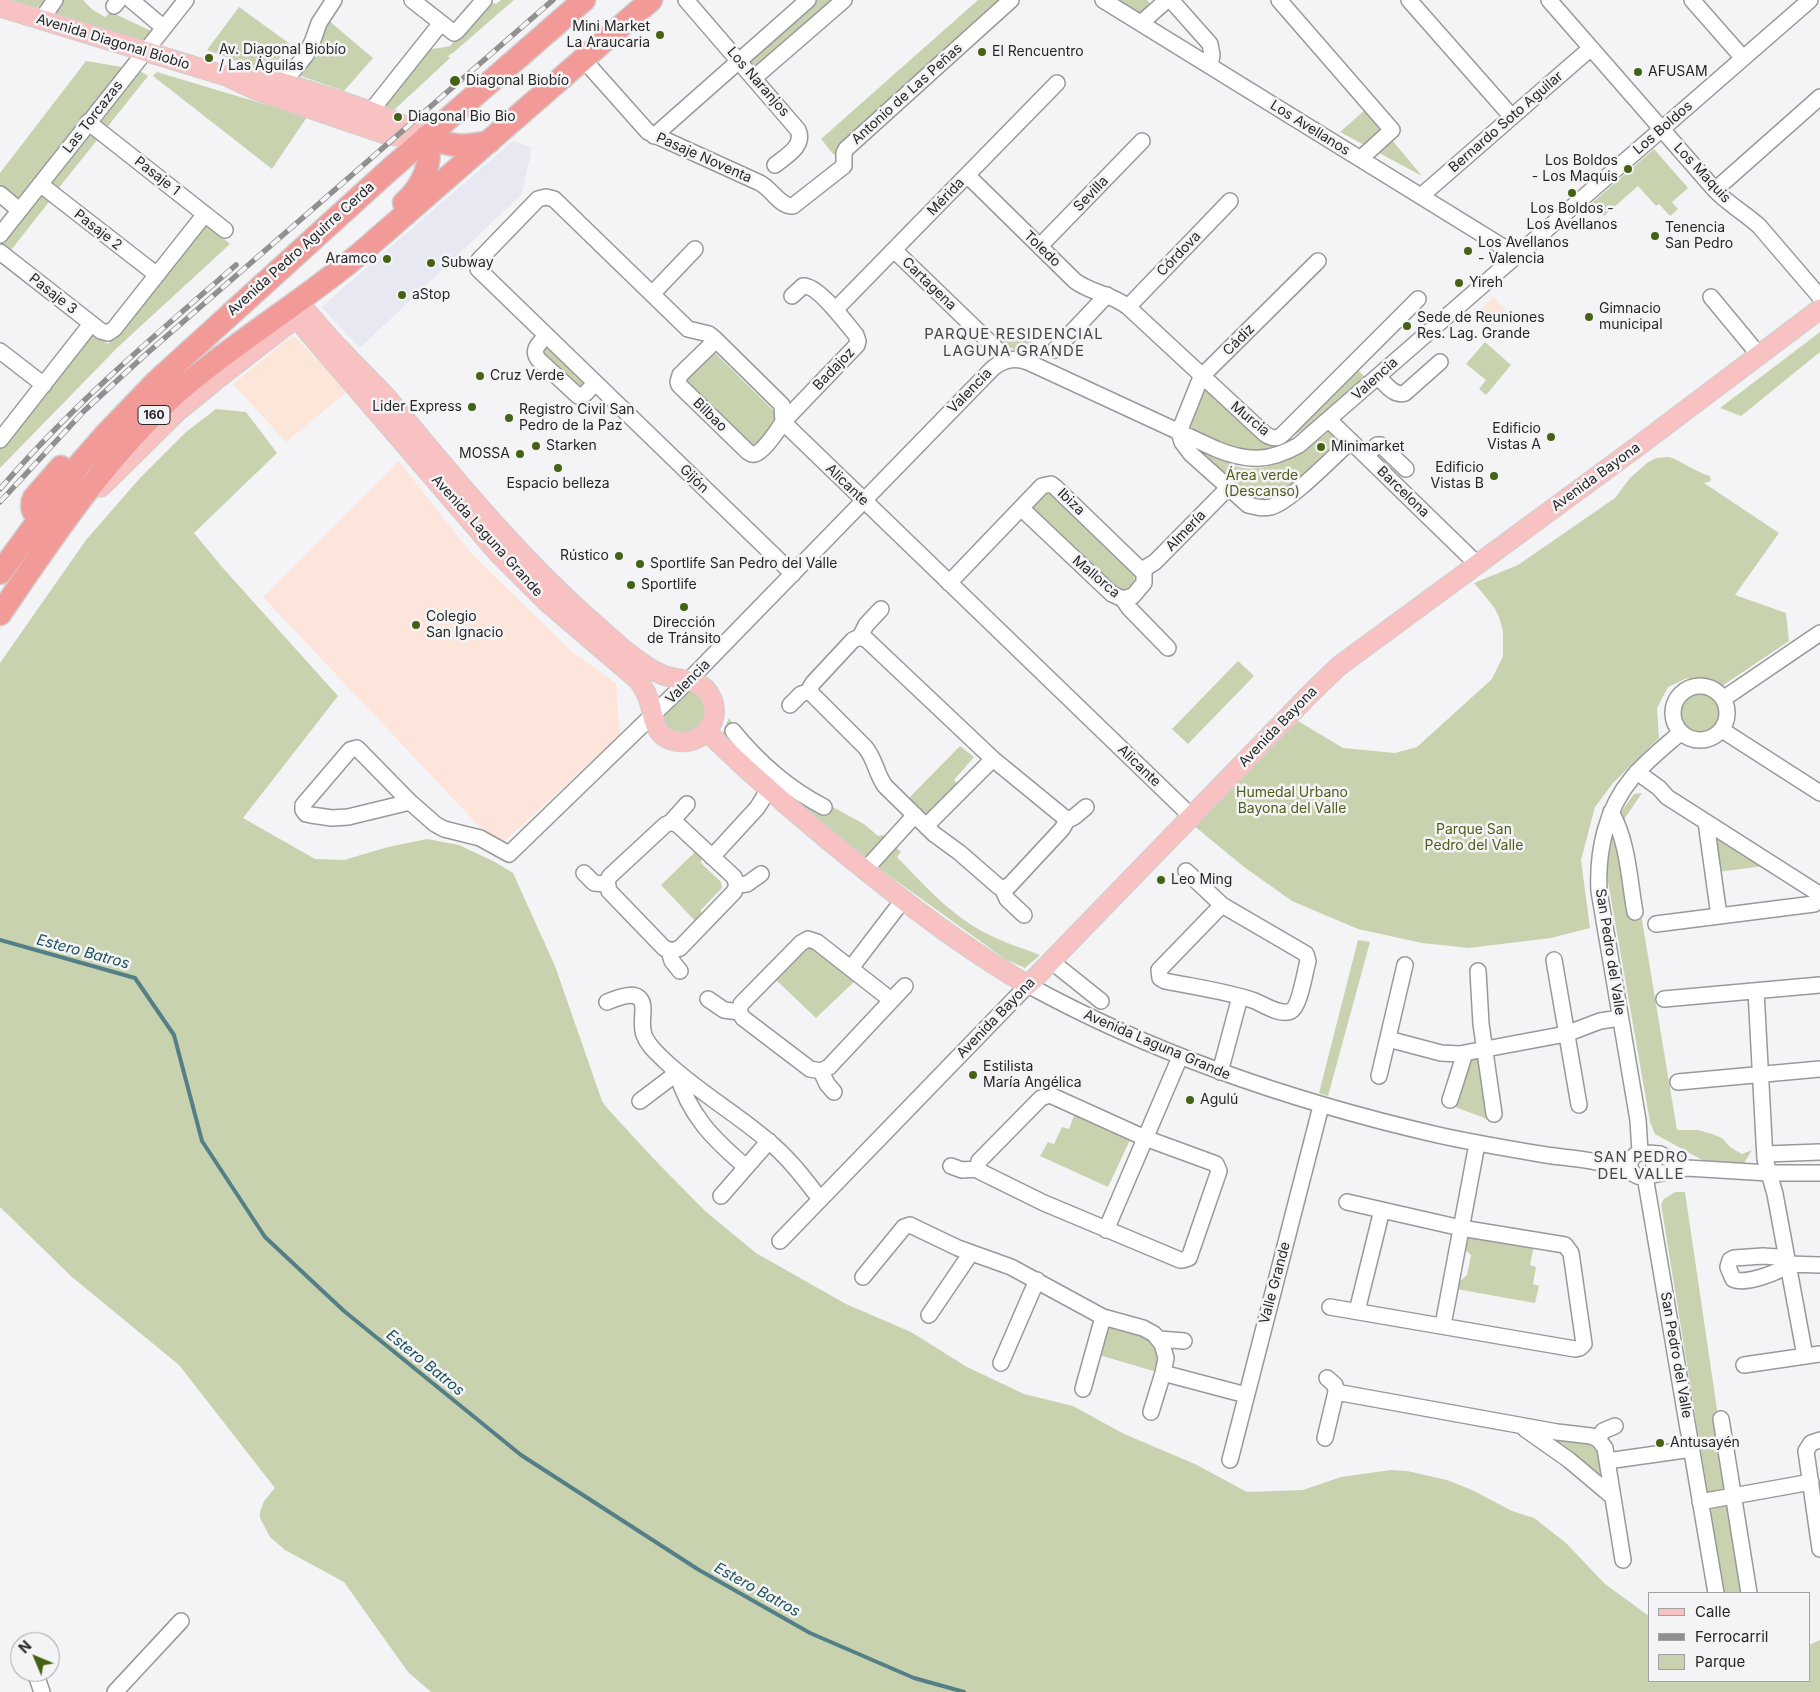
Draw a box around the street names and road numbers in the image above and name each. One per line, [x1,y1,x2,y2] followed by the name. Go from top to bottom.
[34,11,192,73] street label: Avenida Diagonal Biobío
[848,40,966,148] street label: Antonio de Las Peñas
[723,44,793,120] street label: Los Naranjos
[1446,68,1566,176] street label: Bernardo Soto Aguilar
[59,77,127,157] street label: Las Torcazas
[1267,97,1353,159] street label: Los Avellanos
[1630,98,1696,158] street label: Los Boldos
[654,129,754,187] street label: Pasaje Noventa
[1670,140,1734,206] street label: Los Maquis
[131,153,183,199] street label: Pasaje 1
[1070,173,1112,215] street label: Sevilla
[924,175,968,219] street label: Mérida
[224,179,378,319] street label: Avenida Pedro Aguirre Cerda
[71,206,125,254] street label: Pasaje 2
[1020,227,1064,271] street label: Toledo
[1154,228,1204,280] street label: Córdova
[898,254,960,314] street label: Cartagena
[26,270,80,318] street label: Pasaje 3
[1220,321,1258,359] street label: Cádiz
[810,344,858,394] street label: Badajoz
[1349,354,1401,404] street label: Valencia
[945,365,995,417] street label: Valencia
[689,395,731,435] street label: Bilbao
[1227,398,1273,440] street label: Murcia
[138,406,170,424] road number: 160
[1548,439,1644,515] street label: Avenida Bayona
[822,460,872,510] street label: Alicante
[676,461,712,497] street label: Gijón
[1373,463,1433,521] street label: Barcelona
[428,472,546,600] street label: Avenida Laguna Grande
[1054,485,1088,519] street label: Ibiza
[1163,507,1209,555] street label: Almería
[1069,552,1123,602] street label: Mallorca
[662,656,714,708] street label: Valencia
[1235,683,1321,771] street label: Avenida Bayona
[1114,741,1164,791] street label: Alicante
[1592,888,1628,1016] street label: San Pedro del Valle
[953,974,1039,1062] street label: Avenida Bayona
[1081,1006,1233,1084] street label: Avenida Laguna Grande
[1256,1240,1294,1326] street label: Valle Grande
[1657,1291,1695,1419] street label: San Pedro del Valle

